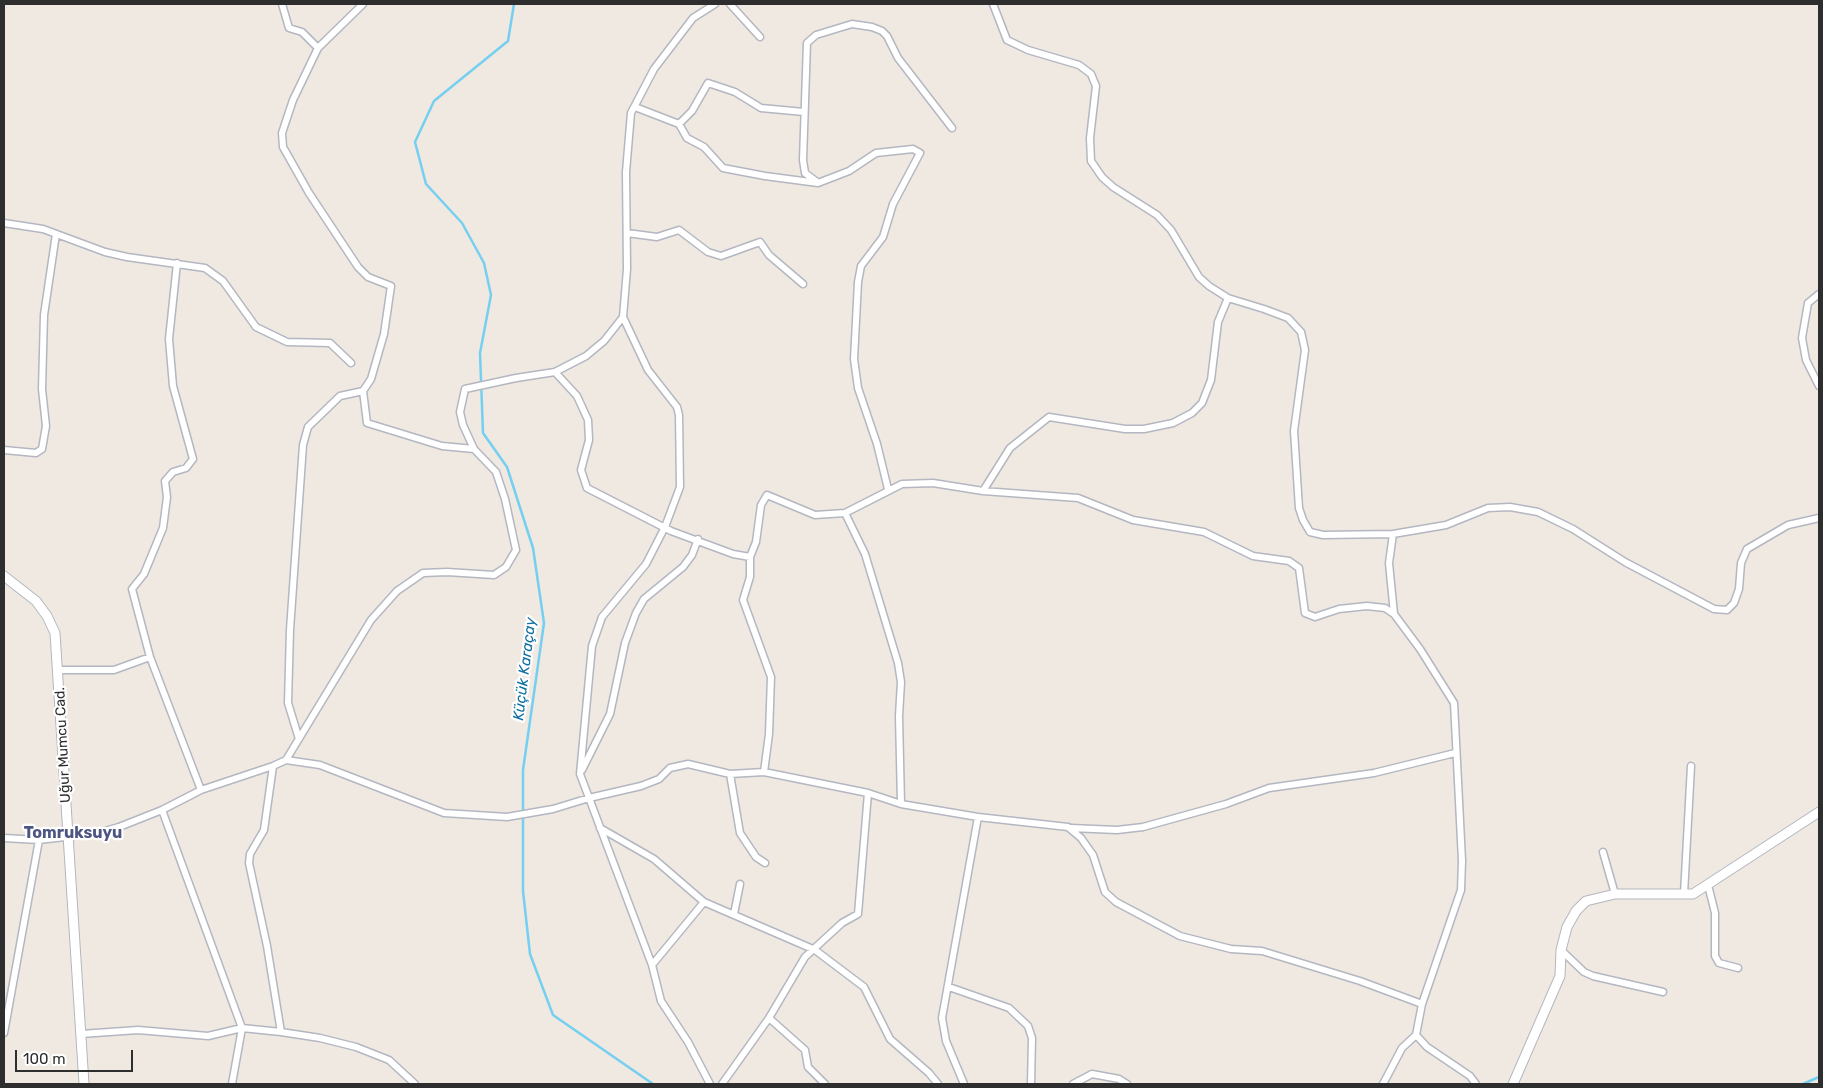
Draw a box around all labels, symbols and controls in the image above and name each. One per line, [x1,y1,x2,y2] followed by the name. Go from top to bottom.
[510,616,540,722] water label: Küçük Karaçay
[52,687,74,803] street label: Uğur Mumcu Cad.
[24,823,122,843] district label: Tomruksuyu
[18,1040,135,1072] scale bar
[23,1050,65,1068] text: 100 m

